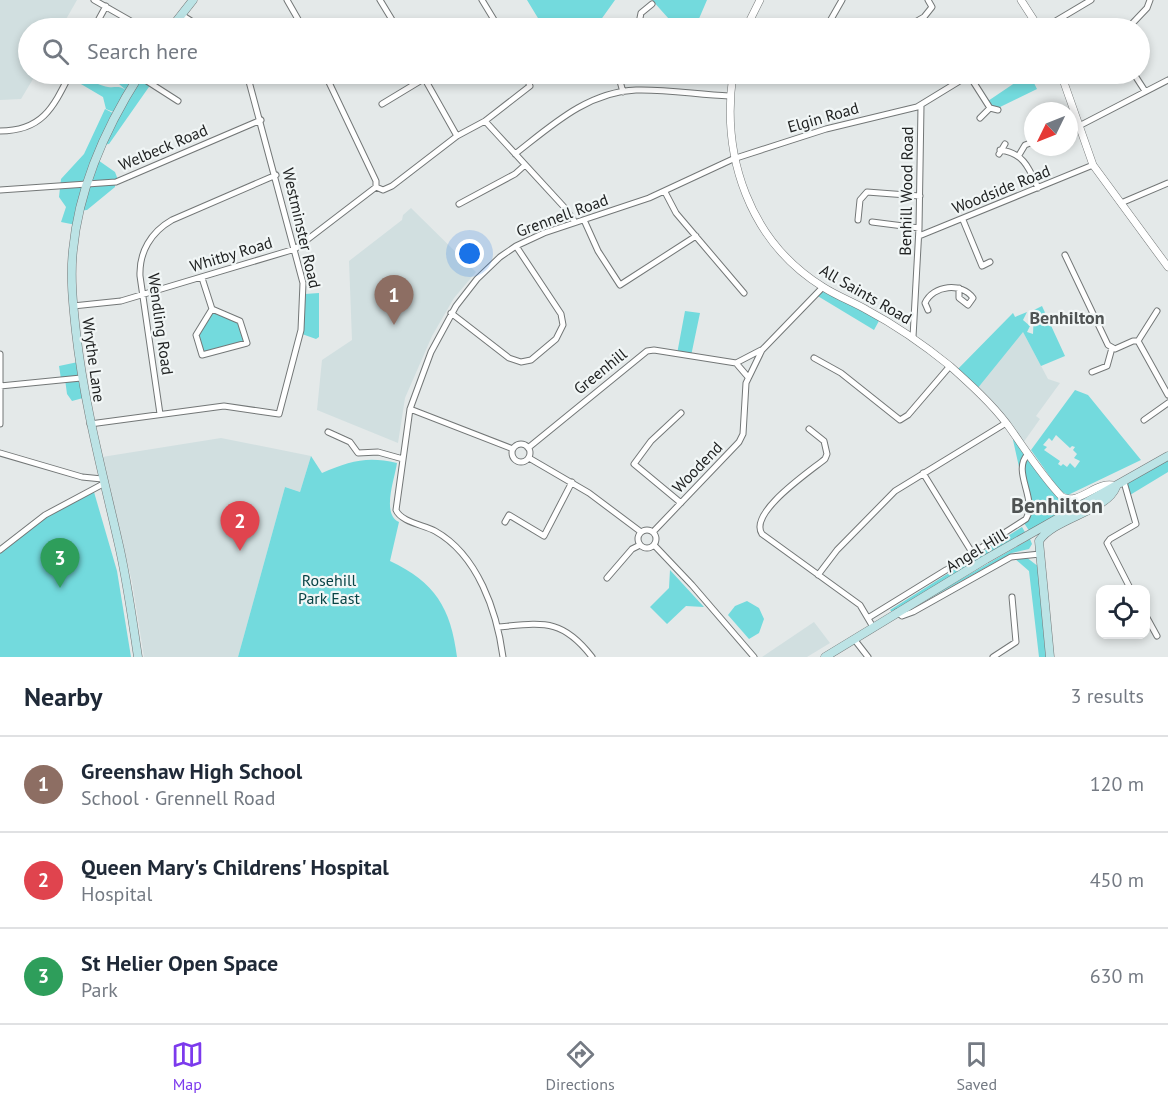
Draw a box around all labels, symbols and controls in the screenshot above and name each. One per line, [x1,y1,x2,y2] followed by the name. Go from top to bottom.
[18,18,1150,84] search box
[39,35,72,68] icon: search
[87,37,198,65] text: Search here
[785,97,861,137] street label: Elgin Road
[1024,102,1078,156] north arrow
[116,119,210,175] street label: Welbeck Road
[895,126,917,256] street label: Benhill Wood Road
[949,160,1053,218] street label: Woodside Road
[278,166,326,290] street label: Westminster Road
[513,189,611,241] street label: Grennell Road
[187,232,275,276] street label: Whitby Road
[455,239,484,268] your location
[817,260,915,328] street label: All Saints Road
[144,272,178,376] street label: Wendling Road
[374,276,414,325] pin: 1
[1029,306,1105,329] district label: Benhilton
[78,317,110,403] street label: Wrythe Lane
[569,343,631,398] street label: Greenhill
[668,437,726,497] street label: Woodend
[1011,491,1103,519] district label: Benhilton
[220,502,260,551] pin: 2
[942,524,1011,576] street label: Angel Hill
[40,538,80,588] pin: 3
[298,570,361,608] park label: Rosehill Park East
[1096,585,1150,639] map controls
[1096,585,1150,639] button: locate
[24,680,102,713] text: Nearby
[1071,683,1144,709] text: 3 results
[81,757,302,785] text: Greenshaw High School
[38,771,49,797] text: 1
[1090,771,1144,797] text: 120 m
[81,785,275,811] text: School · Grennell Road
[81,853,389,881] text: Queen Mary's Childrens' Hospital
[38,867,49,893] text: 2
[1090,867,1144,893] text: 450 m
[81,881,152,907] text: Hospital
[81,949,278,977] text: St Helier Open Space
[38,963,49,989] text: 3
[1090,963,1144,989] text: 630 m
[81,977,118,1003] text: Park
[171,1038,204,1094] tab: Map
[546,1038,615,1094] tab: Directions
[956,1038,997,1094] tab: Saved

